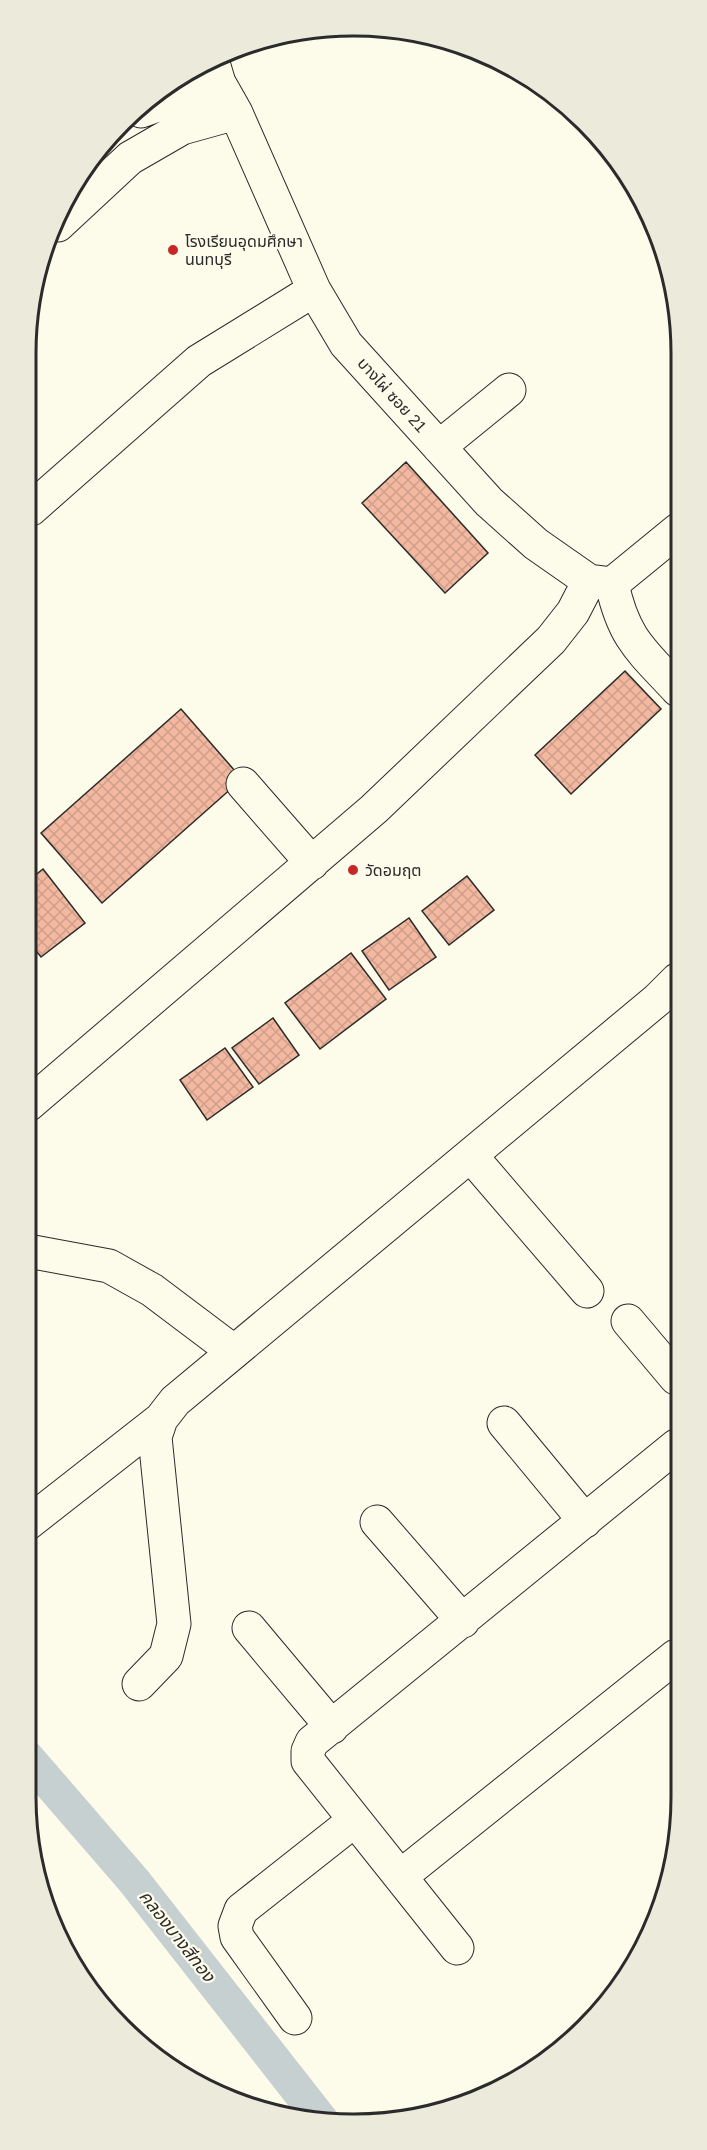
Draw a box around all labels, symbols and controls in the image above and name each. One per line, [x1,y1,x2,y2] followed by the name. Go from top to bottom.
[185,233,303,269] place label: โรงเรียนอุดมศึกษา นนทบุรี
[166,243,180,257] marker: โรงเรียนอุดมศึกษา นนทบุรี
[354,354,430,436] street label: บางไผ่ ซอย 21
[365,862,422,879] place label: วัดอมฤต
[346,863,360,877] marker: วัดอมฤต
[135,1886,220,1987] water label: คลองบางสีทอง

